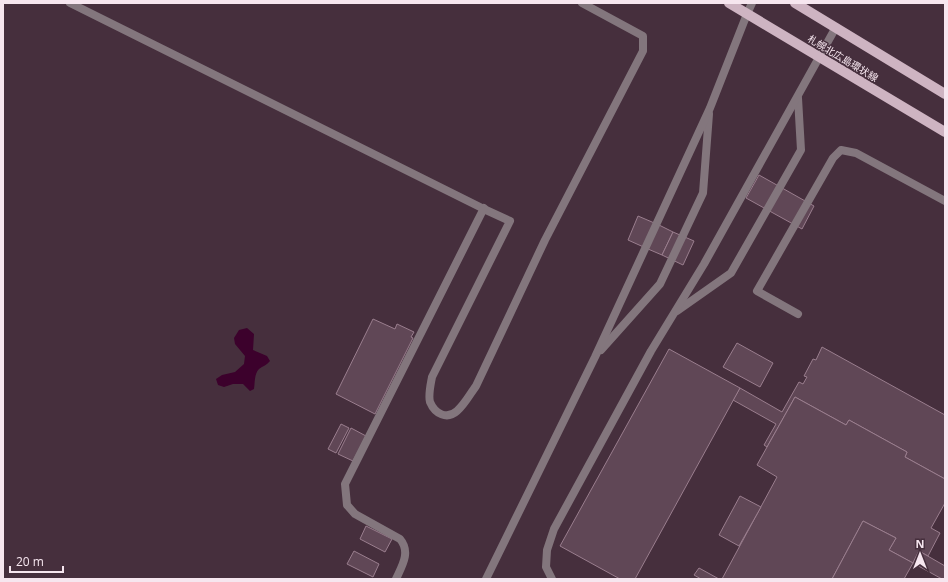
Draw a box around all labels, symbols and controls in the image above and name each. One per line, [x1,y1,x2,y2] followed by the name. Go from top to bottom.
[805,31,881,85] street label: 札幌北広島環状線
[900,534,940,574] north arrow
[916,536,924,551] text: N
[10,548,63,574] scale bar
[16,553,44,570] text: 20 m

